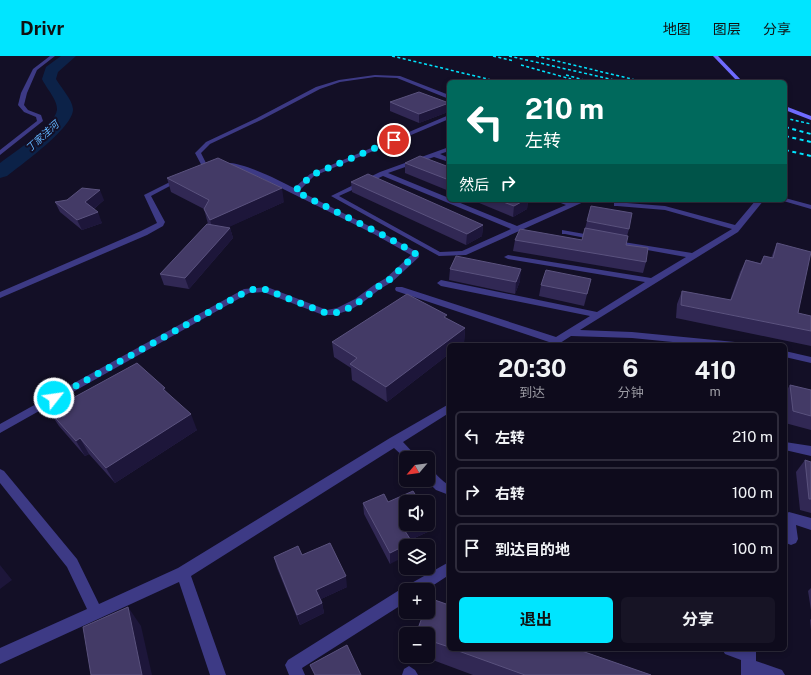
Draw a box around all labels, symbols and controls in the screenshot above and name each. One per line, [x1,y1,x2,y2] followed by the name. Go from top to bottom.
[20,17,64,39] text: Drivr
[663,21,691,37] text: 地图
[713,21,741,37] text: 图层
[763,21,791,37] text: 分享
[525,92,604,125] text: 210 m
[459,96,511,148] icon: left
[23,117,62,154] water label: 丁家洼河
[377,123,411,157] pin
[383,129,405,151] icon: arrive
[525,130,561,151] text: 左转
[497,172,519,194] icon: right
[459,176,489,193] text: 然后
[498,354,567,382] text: 20:30
[623,354,638,382] text: 6
[695,356,736,384] text: 410
[33,377,75,419] position arrow
[710,384,721,399] text: m
[519,385,545,400] text: 到达
[618,385,644,400] text: 分钟
[461,425,483,447] icon: left
[732,428,773,445] text: 210 m
[495,429,525,446] text: 左转
[399,451,435,487] north arrow
[399,451,435,663] map controls
[461,481,483,503] icon: right
[732,484,773,501] text: 100 m
[495,485,525,502] text: 右转
[399,495,435,531] button: sound
[461,537,483,559] icon: arrive
[399,539,435,575] button: layers
[732,540,773,557] text: 100 m
[495,541,570,558] text: 到达目的地
[399,583,435,619] button: +
[459,597,613,643] button: 退出
[621,597,775,643] button: 分享
[399,627,435,663] button: −

